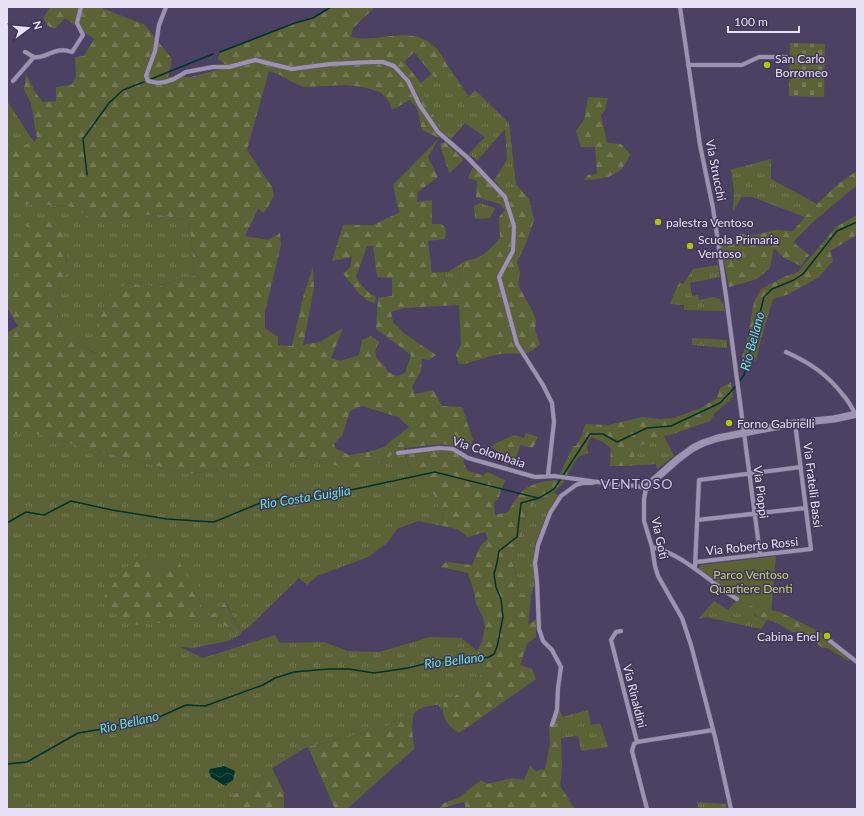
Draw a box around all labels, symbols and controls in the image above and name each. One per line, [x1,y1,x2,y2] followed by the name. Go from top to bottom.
[8,8,48,48] north arrow
[728,8,799,34] scale bar
[734,14,768,29] text: 100 m
[31,19,46,31] text: N
[775,51,828,80] place label: San Carlo Borromeo
[762,60,772,70] marker: San Carlo Borromeo
[703,138,729,202] street label: Via Strucchi
[666,215,754,230] place label: palestra Ventoso
[653,217,663,227] marker: palestra Ventoso
[698,232,779,261] place label: Scuola Primaria Ventoso
[685,241,695,251] marker: Scuola Primaria Ventoso
[736,310,768,372] water label: Rio Bellano
[737,416,815,431] place label: Forno Gabrielli
[724,418,734,428] marker: Forno Gabrielli
[451,433,527,471] street label: Via Colombaia
[800,442,826,529] street label: Via Fratelli Bassi
[750,465,772,519] street label: Via Pioppi
[600,475,674,492] district label: VENTOSO
[258,482,352,512] water label: Rio Costa Guiglia
[648,515,672,561] street label: Via Goti
[705,534,799,558] street label: Via Roberto Rossi
[709,567,793,596] park label: Parco Ventoso Quartiere Denti
[757,629,819,644] place label: Cabina Enel
[822,631,832,641] marker: Cabina Enel
[423,648,485,672] water label: Rio Bellano
[620,663,650,729] street label: Via Rinaldini
[98,707,160,737] water label: Rio Bellano

